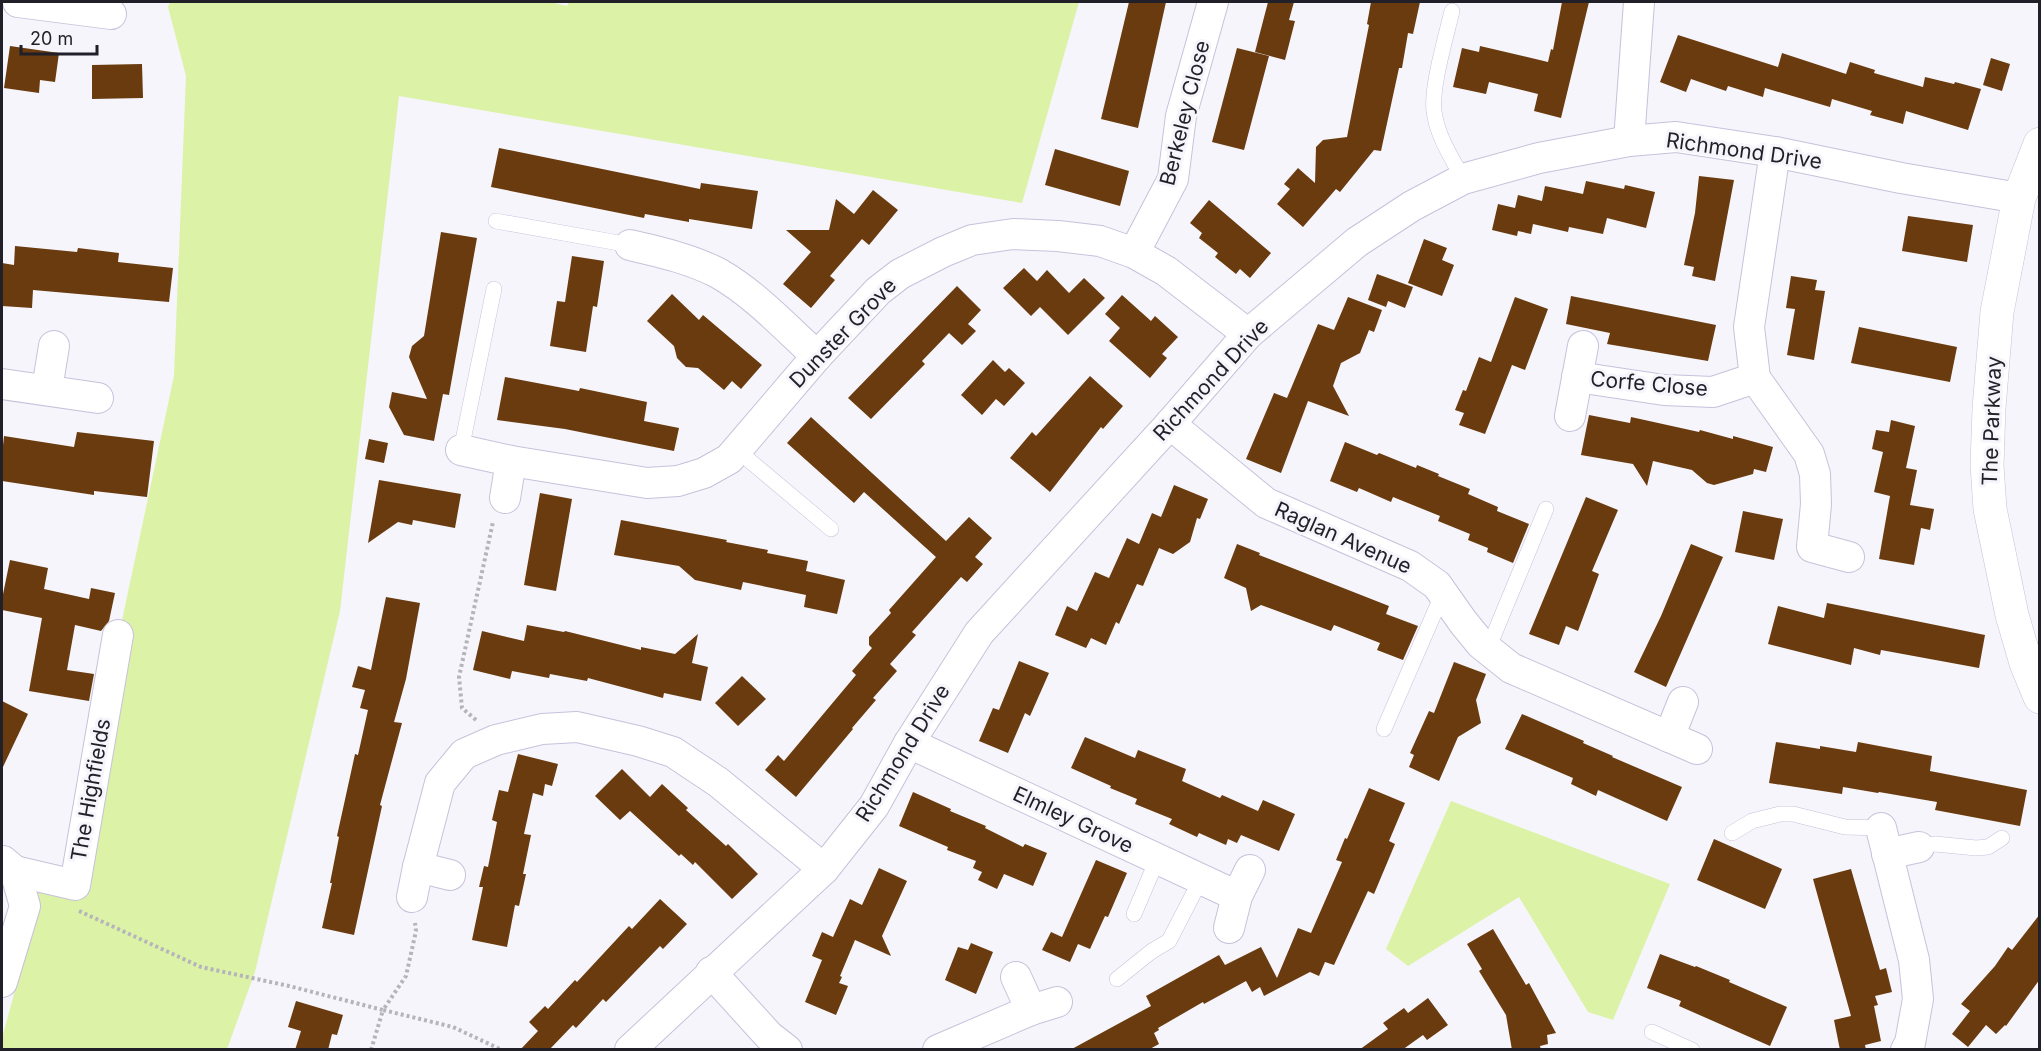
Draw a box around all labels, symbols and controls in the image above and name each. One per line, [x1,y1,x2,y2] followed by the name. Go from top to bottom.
[21,18,98,56] scale bar
[30,28,73,49] text: 20 m
[1154,38,1215,188] street label: Berkeley Close
[1664,127,1824,174] street label: Richmond Drive
[784,273,901,393] street label: Dunster Grove
[1148,314,1273,446] street label: Richmond Drive
[1977,356,2006,486] street label: The Parkway
[1589,366,1709,401] street label: Corfe Close
[1271,496,1415,579] street label: Raglan Avenue
[850,679,955,826] street label: Richmond Drive
[66,717,115,863] street label: The Highfields
[1009,781,1137,858] street label: Elmley Grove

